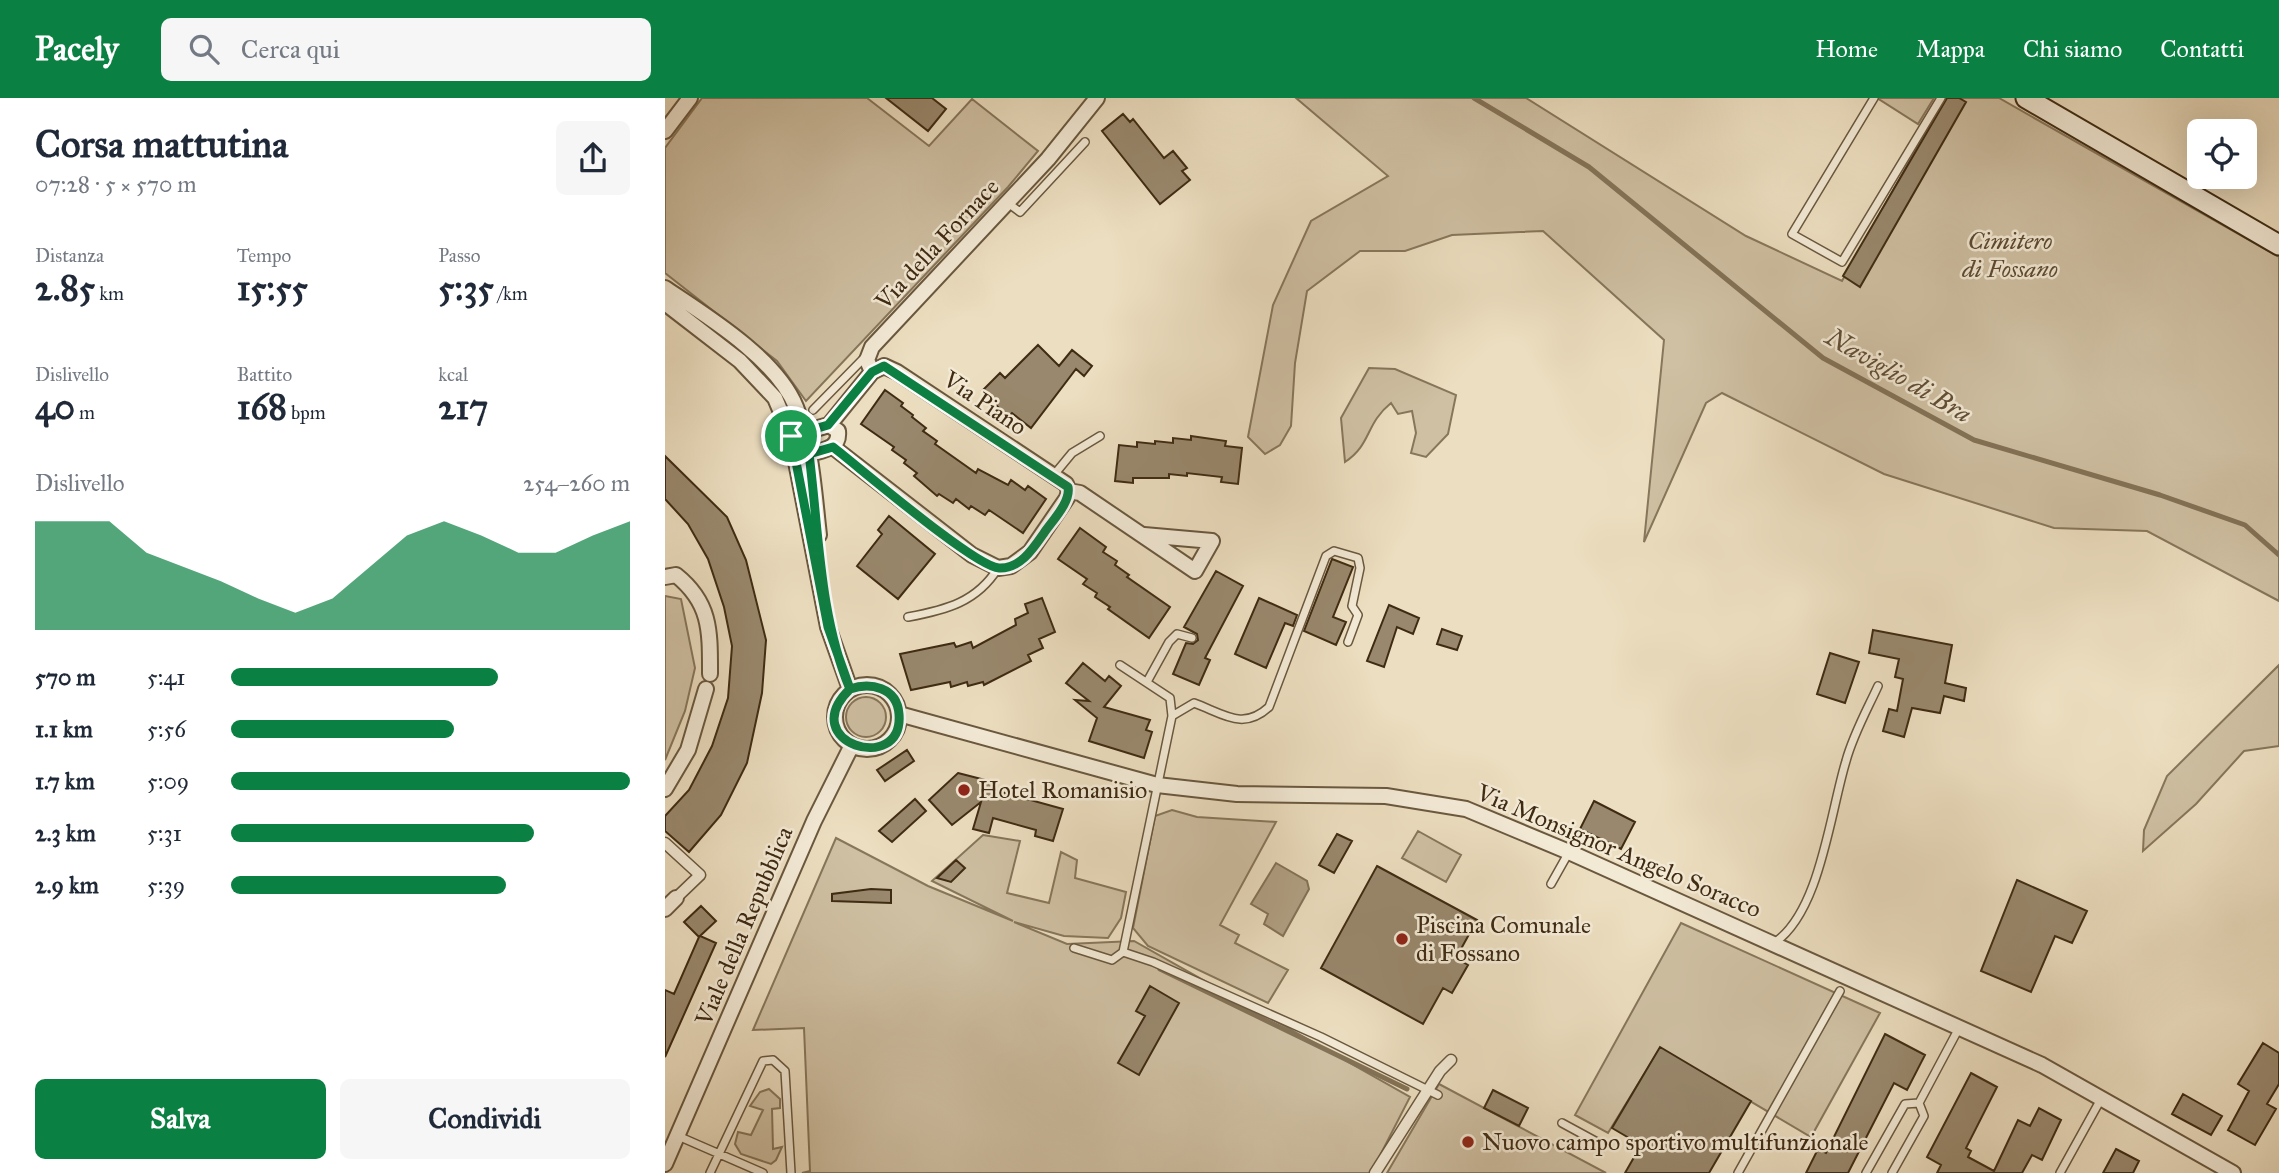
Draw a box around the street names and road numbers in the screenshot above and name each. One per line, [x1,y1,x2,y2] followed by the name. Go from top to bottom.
[868,172,1005,317] street label: Via della Fornace
[937,364,1032,442] street label: Via Piano
[1471,777,1766,925] street label: Via Monsignor Angelo Soracco
[688,821,800,1031] street label: Viale della Repubblica

